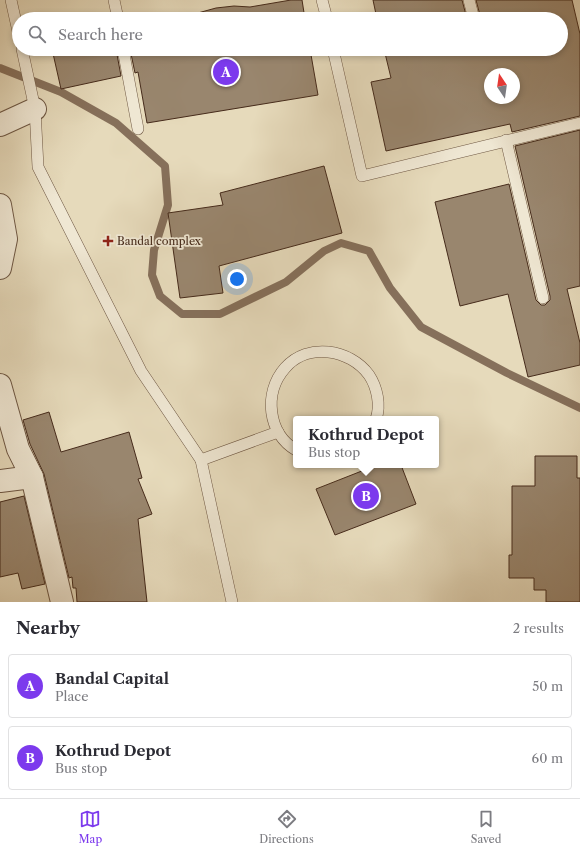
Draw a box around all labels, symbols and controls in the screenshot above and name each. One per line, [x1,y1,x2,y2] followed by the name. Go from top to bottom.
[12,12,568,56] search box
[26,23,48,45] icon: search
[58,25,143,44] text: Search here
[213,57,239,87] pin: A
[484,68,520,104] north arrow
[117,234,202,248] place label: Bandal complex
[102,235,114,247] marker: Bandal complex
[227,269,247,289] your location
[293,416,439,468] popup
[308,425,424,444] text: Kothrud Depot
[308,444,360,460] text: Bus stop
[353,481,379,511] pin: B
[16,618,80,638] text: Nearby
[513,620,564,636] text: 2 results
[55,669,169,688] text: Bandal Capital
[25,678,35,694] text: A
[532,678,563,694] text: 50 m
[55,688,88,704] text: Place
[55,741,171,760] text: Kothrud Depot
[25,750,35,766] text: B
[532,750,563,766] text: 60 m
[55,760,107,776] text: Bus stop
[79,808,102,846] tab: Map
[259,808,314,846] tab: Directions
[471,808,501,846] tab: Saved

